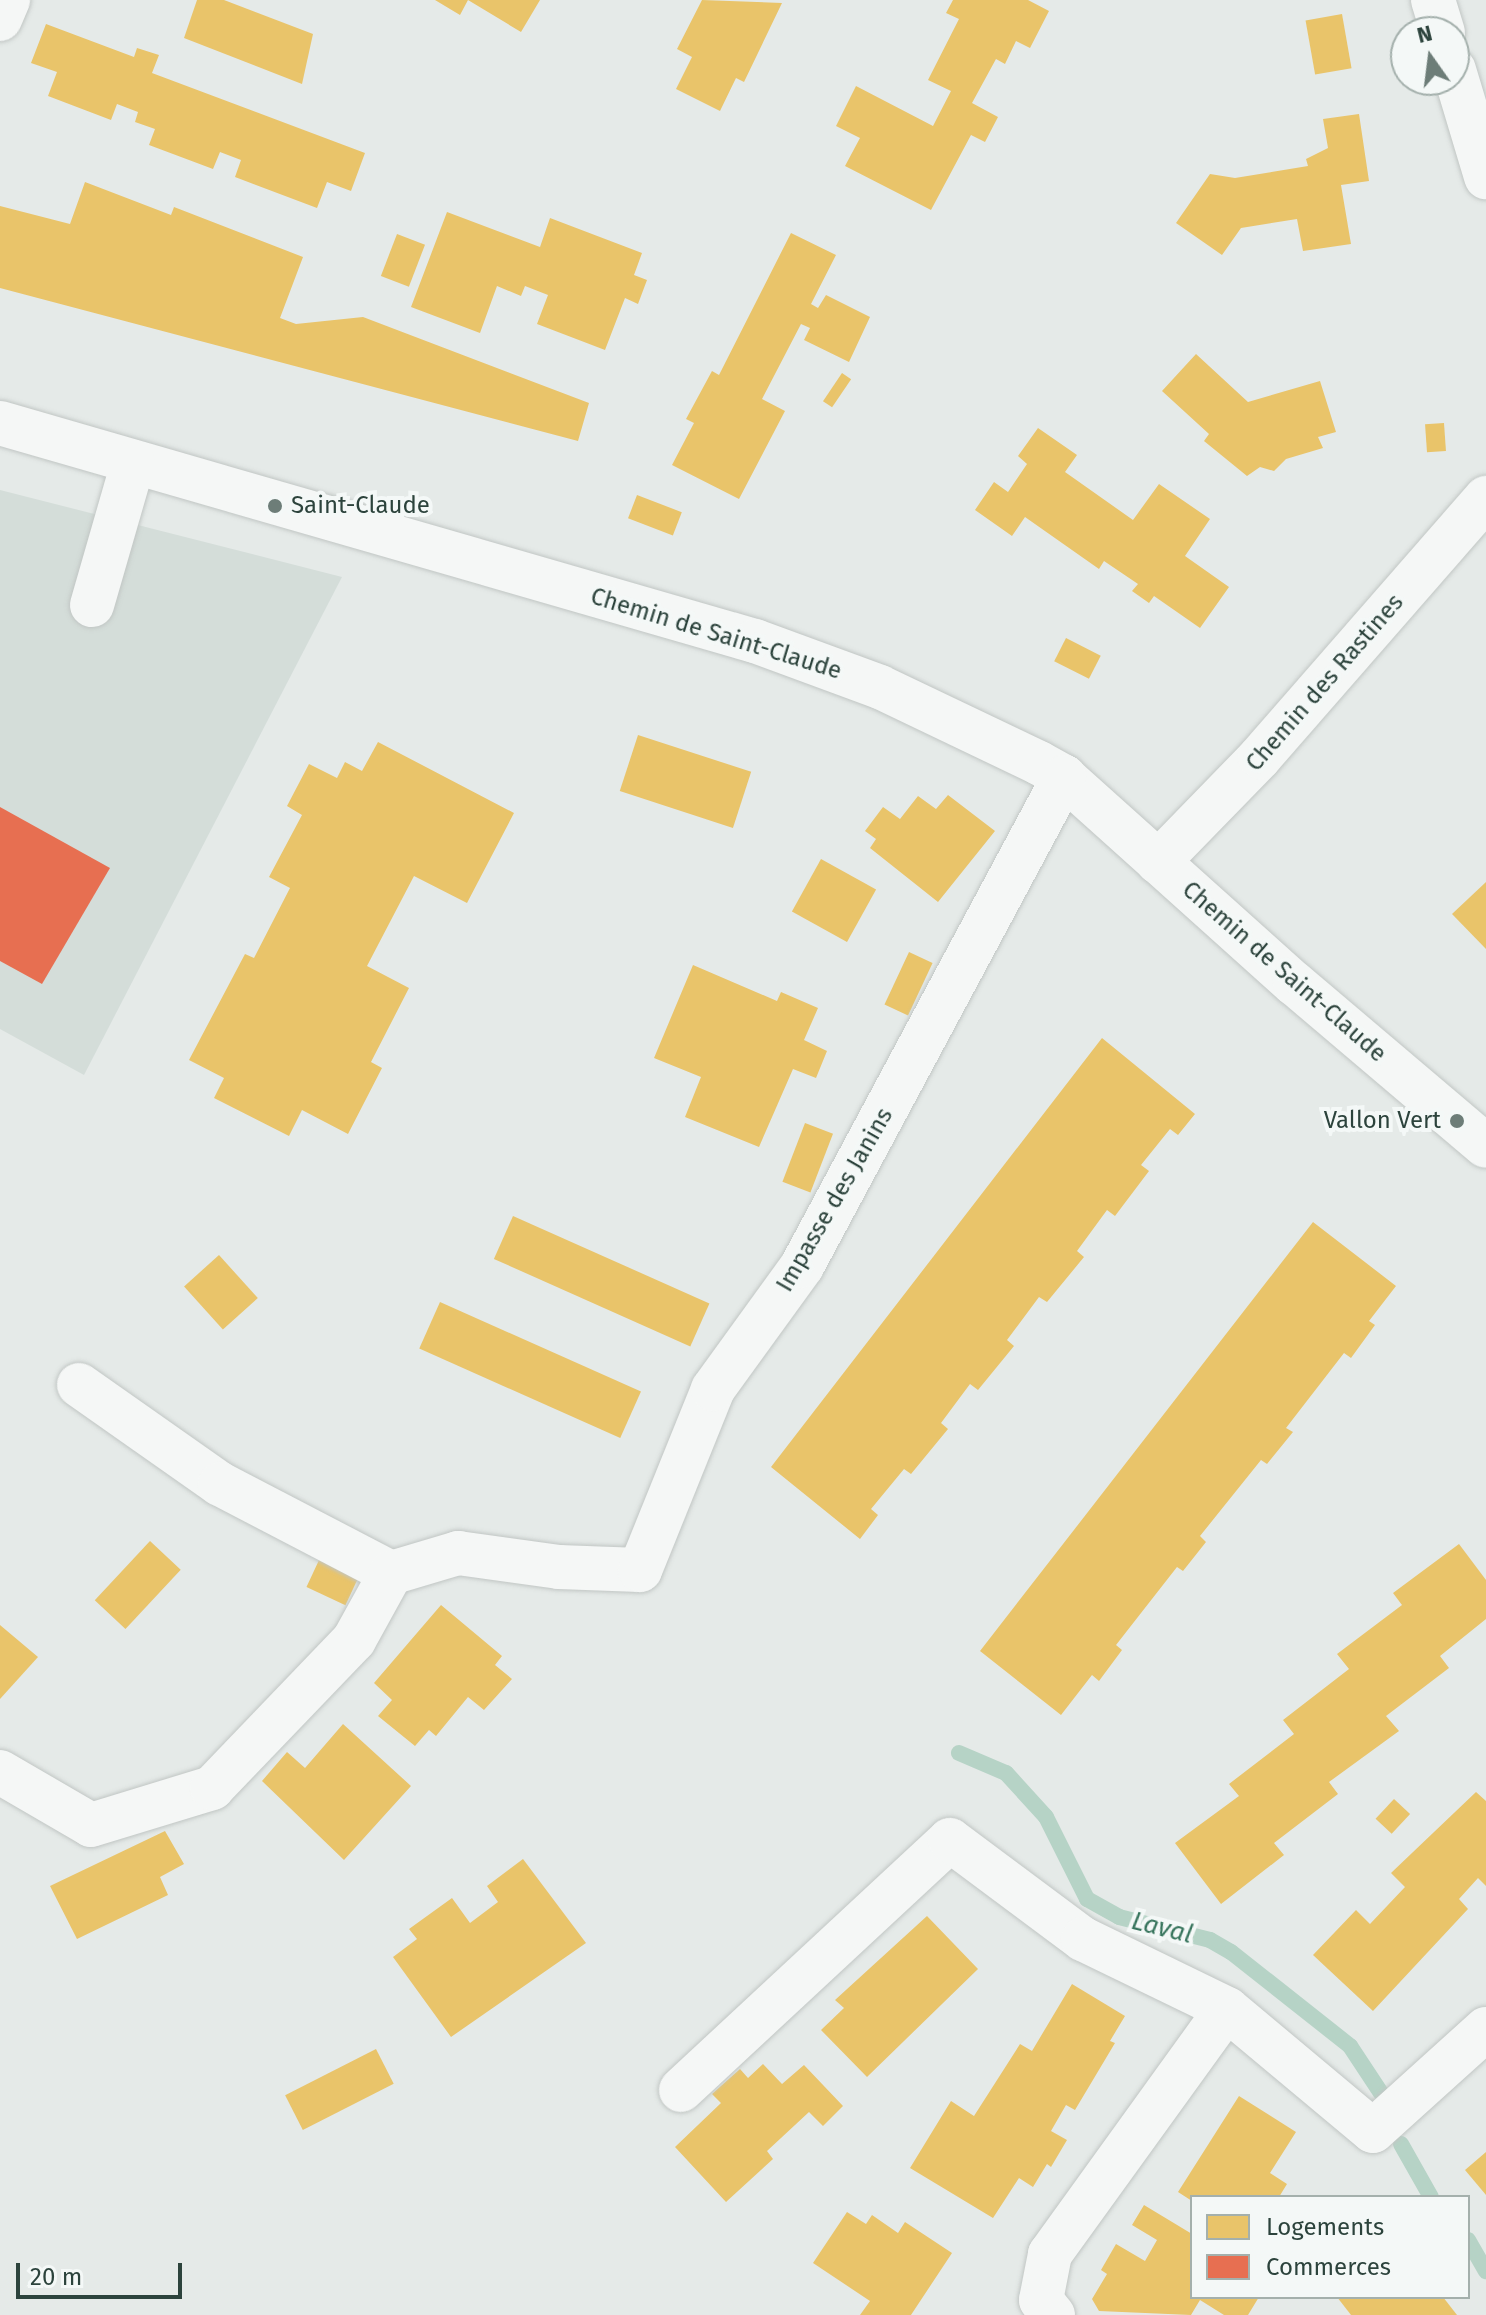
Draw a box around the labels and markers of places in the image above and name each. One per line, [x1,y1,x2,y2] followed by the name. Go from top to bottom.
[291,492,430,520] place label: Saint-Claude
[266,497,284,515] marker: Saint-Claude
[1324,1107,1441,1135] place label: Vallon Vert
[1448,1112,1466,1130] marker: Vallon Vert

